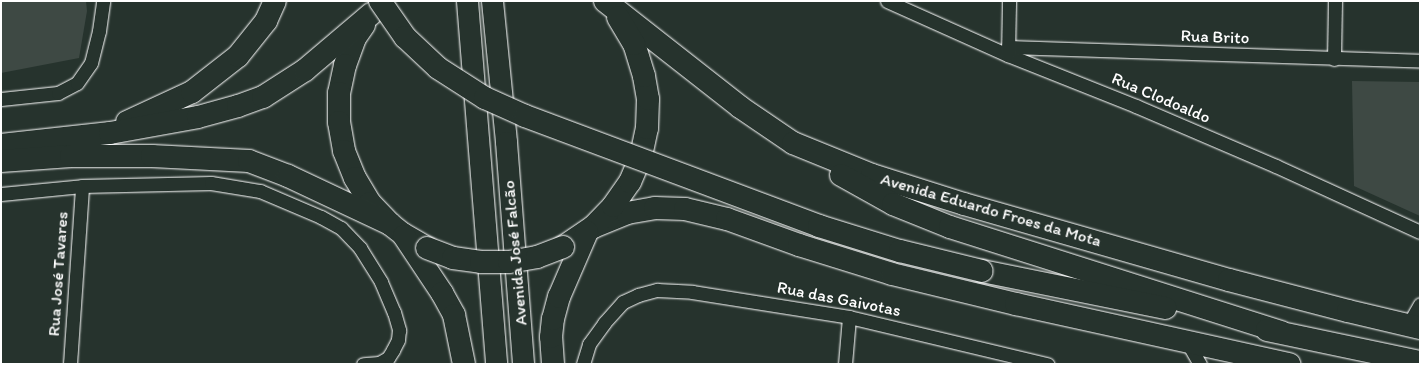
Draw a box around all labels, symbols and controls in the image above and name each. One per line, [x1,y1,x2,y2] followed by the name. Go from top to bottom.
[1180,26,1250,48] street label: Rua Brito
[1108,68,1214,128] street label: Rua Clodoaldo
[878,169,1104,251] street label: Avenida Eduardo Froes da Mota
[499,180,531,326] street label: Avenida José Falcão
[44,212,72,336] street label: Rua José Tavares
[775,277,903,321] street label: Rua das Gaivotas

